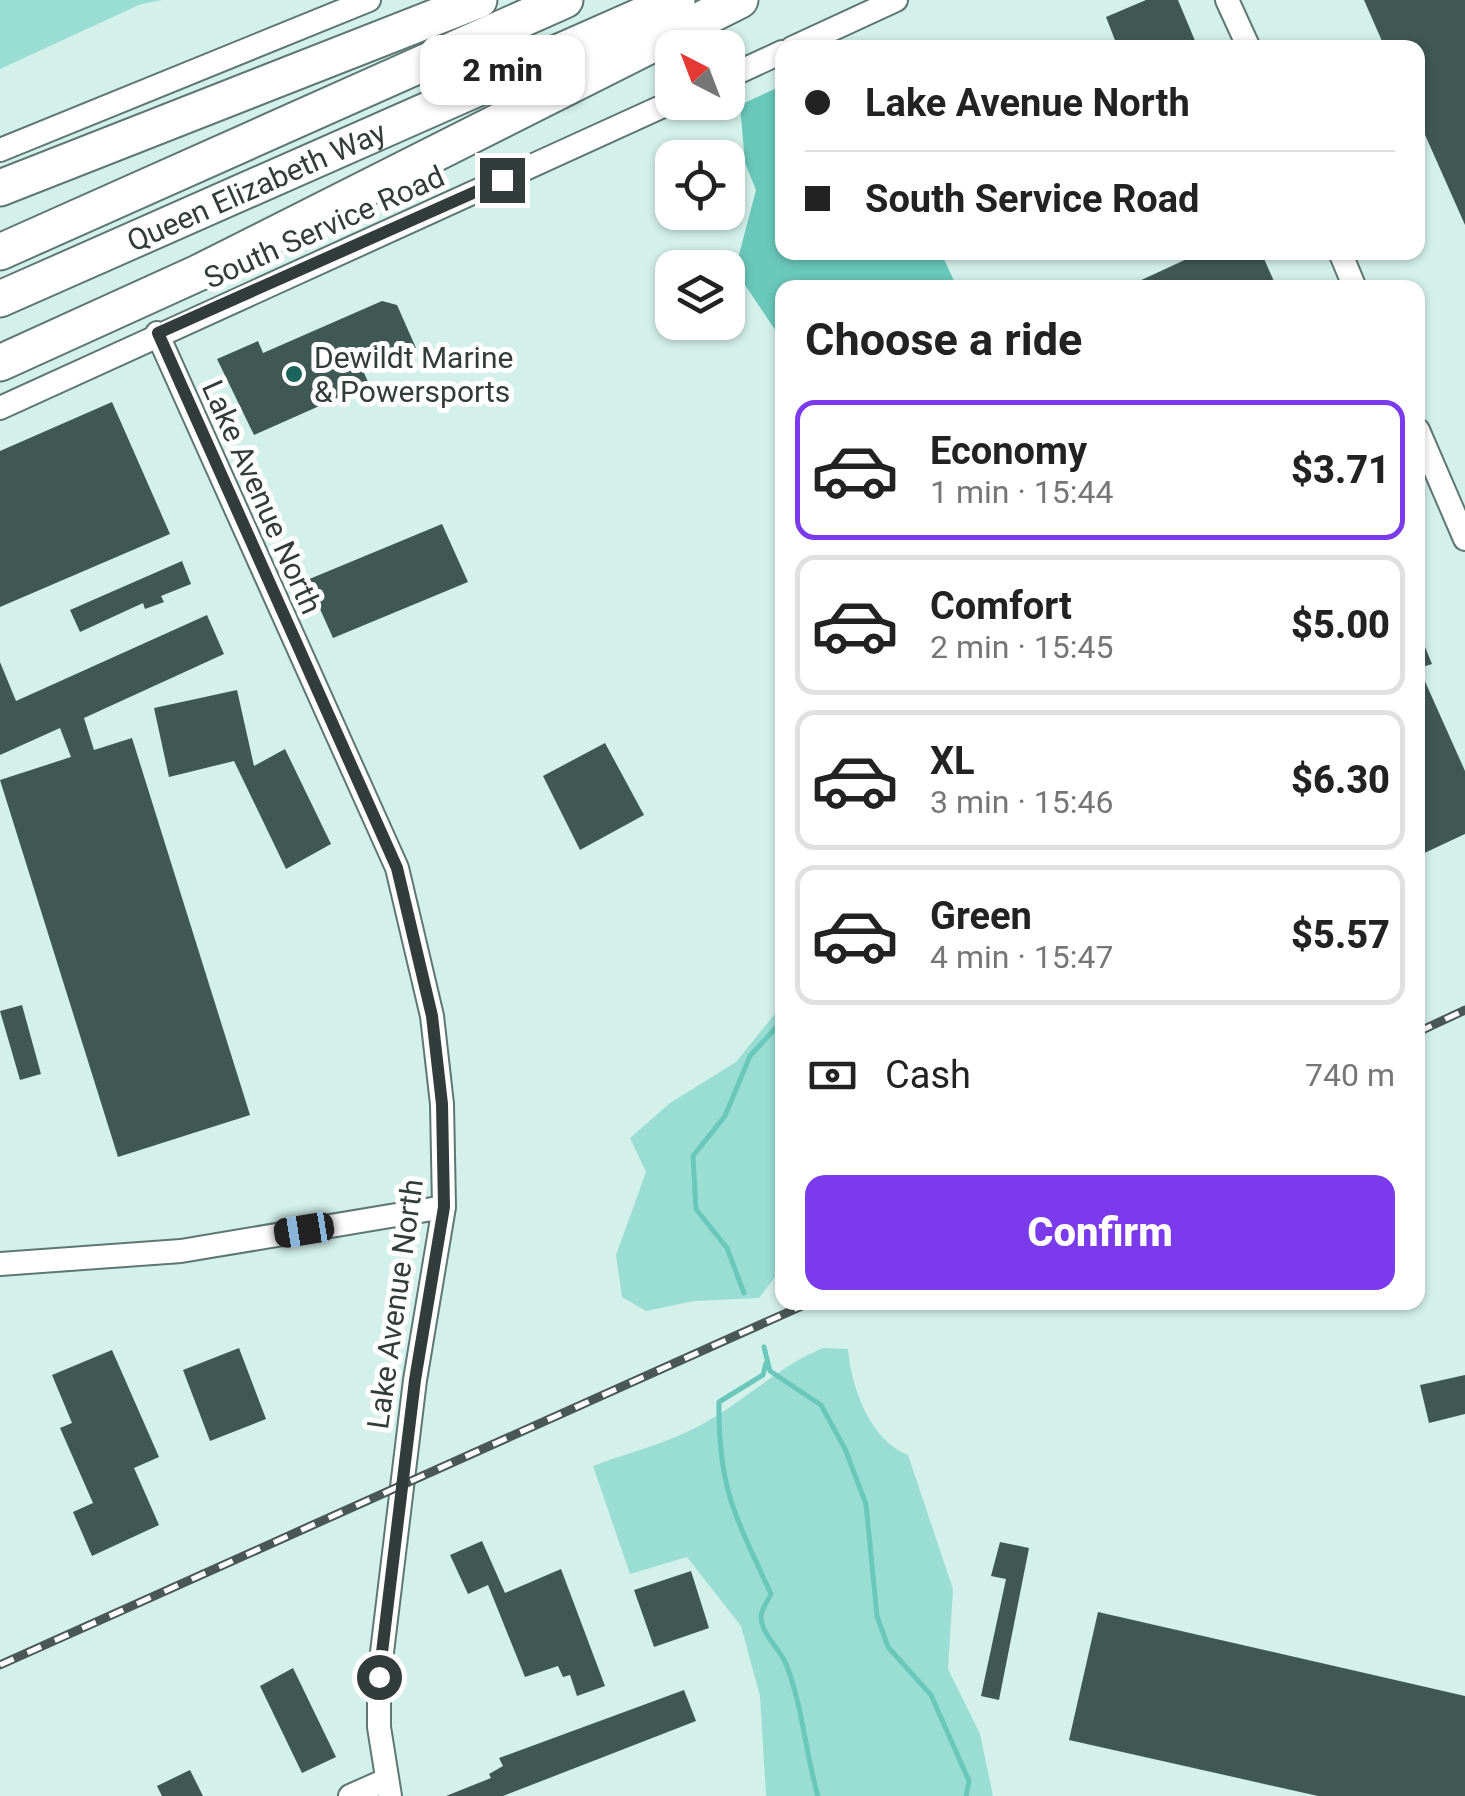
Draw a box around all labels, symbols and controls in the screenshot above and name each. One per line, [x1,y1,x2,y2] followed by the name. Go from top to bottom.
[655,30,745,120] north arrow
[655,30,745,340] map controls
[420,35,584,105] callout: 2 min
[462,51,543,89] text: 2 min
[865,81,1190,125] text: Lake Avenue North
[121,114,391,258] street label: Queen Elizabeth Way
[655,140,745,230] button: locate
[199,158,449,296] street label: South Service Road
[480,158,525,203] route end
[865,177,1199,221] text: South Service Road
[655,250,745,340] button: layers
[805,313,1082,366] text: Choose a ride
[314,340,513,409] place label: Dewildt Marine & Powersports
[283,363,305,385] marker: Dewildt Marine & Powersports
[195,375,329,619] street label: Lake Avenue North
[810,425,900,515] icon: car
[930,429,1087,473] text: Economy
[1291,448,1390,492] text: $3.71
[930,473,1113,511] text: 1 min · 15:44
[810,580,900,670] icon: car
[930,584,1072,628] text: Comfort
[1291,603,1390,647] text: $5.00
[930,628,1113,666] text: 2 min · 15:45
[810,735,900,825] icon: car
[930,739,975,783] text: XL
[1291,758,1390,802] text: $6.30
[930,783,1113,821] text: 3 min · 15:46
[810,890,900,980] icon: car
[930,894,1032,938] text: Green
[1291,913,1390,957] text: $5.57
[930,938,1113,976] text: 4 min · 15:47
[805,1048,860,1103] icon: cash
[885,1053,971,1097] text: Cash
[1305,1056,1395,1094] text: 740 m
[805,1175,1395,1290] button: Confirm
[360,1177,430,1431] street label: Lake Avenue North
[272,1210,336,1250] car
[357,1655,402,1700] route start

